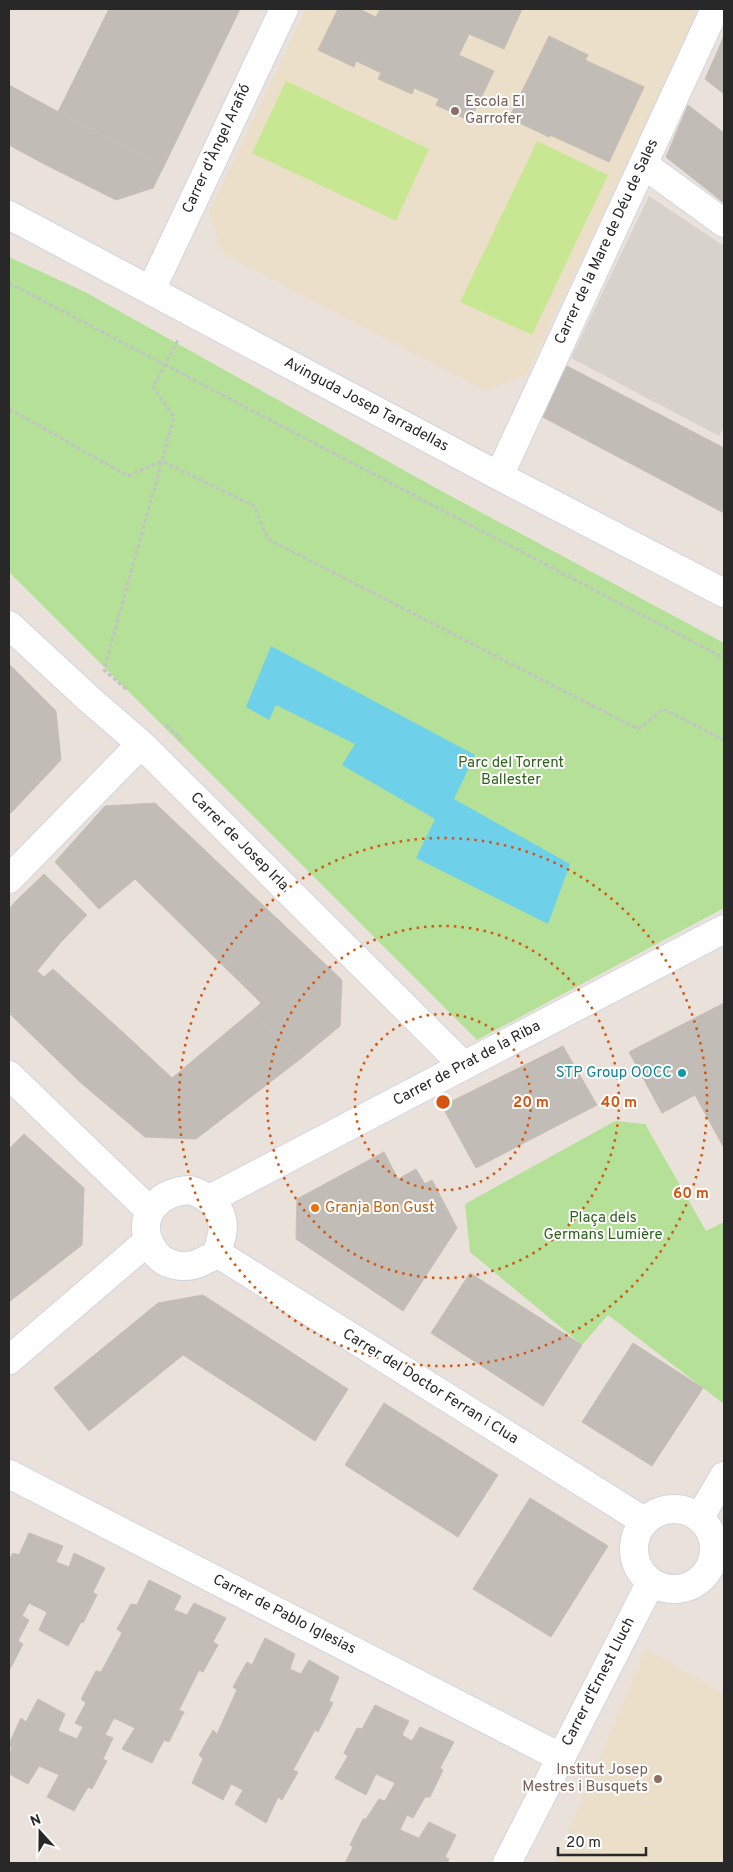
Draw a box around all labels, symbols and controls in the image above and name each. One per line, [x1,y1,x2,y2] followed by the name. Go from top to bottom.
[178,81,255,217] street label: Carrer d'Àngel Arañó
[465,93,525,129] place label: Escola El Garrofer
[449,105,461,117] marker: Escola El Garrofer
[551,136,663,348] street label: Carrer de la Mare de Déu de Sales
[280,353,452,457] street label: Avinguda Josep Tarradellas
[458,754,564,790] park label: Parc del Torrent Ballester
[186,789,292,895] street label: Carrer de Josep Irla
[390,1017,544,1111] street label: Carrer de Prat de la Riba
[556,1064,672,1083] place label: STP Group OOCC
[676,1067,688,1079] marker: STP Group OOCC
[434,1093,452,1111] centre of rings
[513,1094,549,1113] text: 20 m
[601,1094,637,1113] text: 40 m
[673,1185,709,1204] text: 60 m
[325,1199,435,1218] place label: Granja Bon Gust
[309,1202,321,1214] marker: Granja Bon Gust
[543,1209,663,1245] park label: Plaça dels Germans Lumière
[338,1325,522,1449] street label: Carrer del Doctor Ferran i Clua
[209,1571,359,1659] street label: Carrer de Pablo Iglesias
[558,1614,640,1750] street label: Carrer d'Ernest Lluch
[522,1761,648,1797] place label: Institut Josep Mestres i Busquets
[652,1773,664,1785] marker: Institut Josep Mestres i Busquets
[15,1807,65,1857] north arrow
[28,1812,44,1831] text: N
[558,1824,646,1856] scale bar
[566,1834,601,1853] text: 20 m

